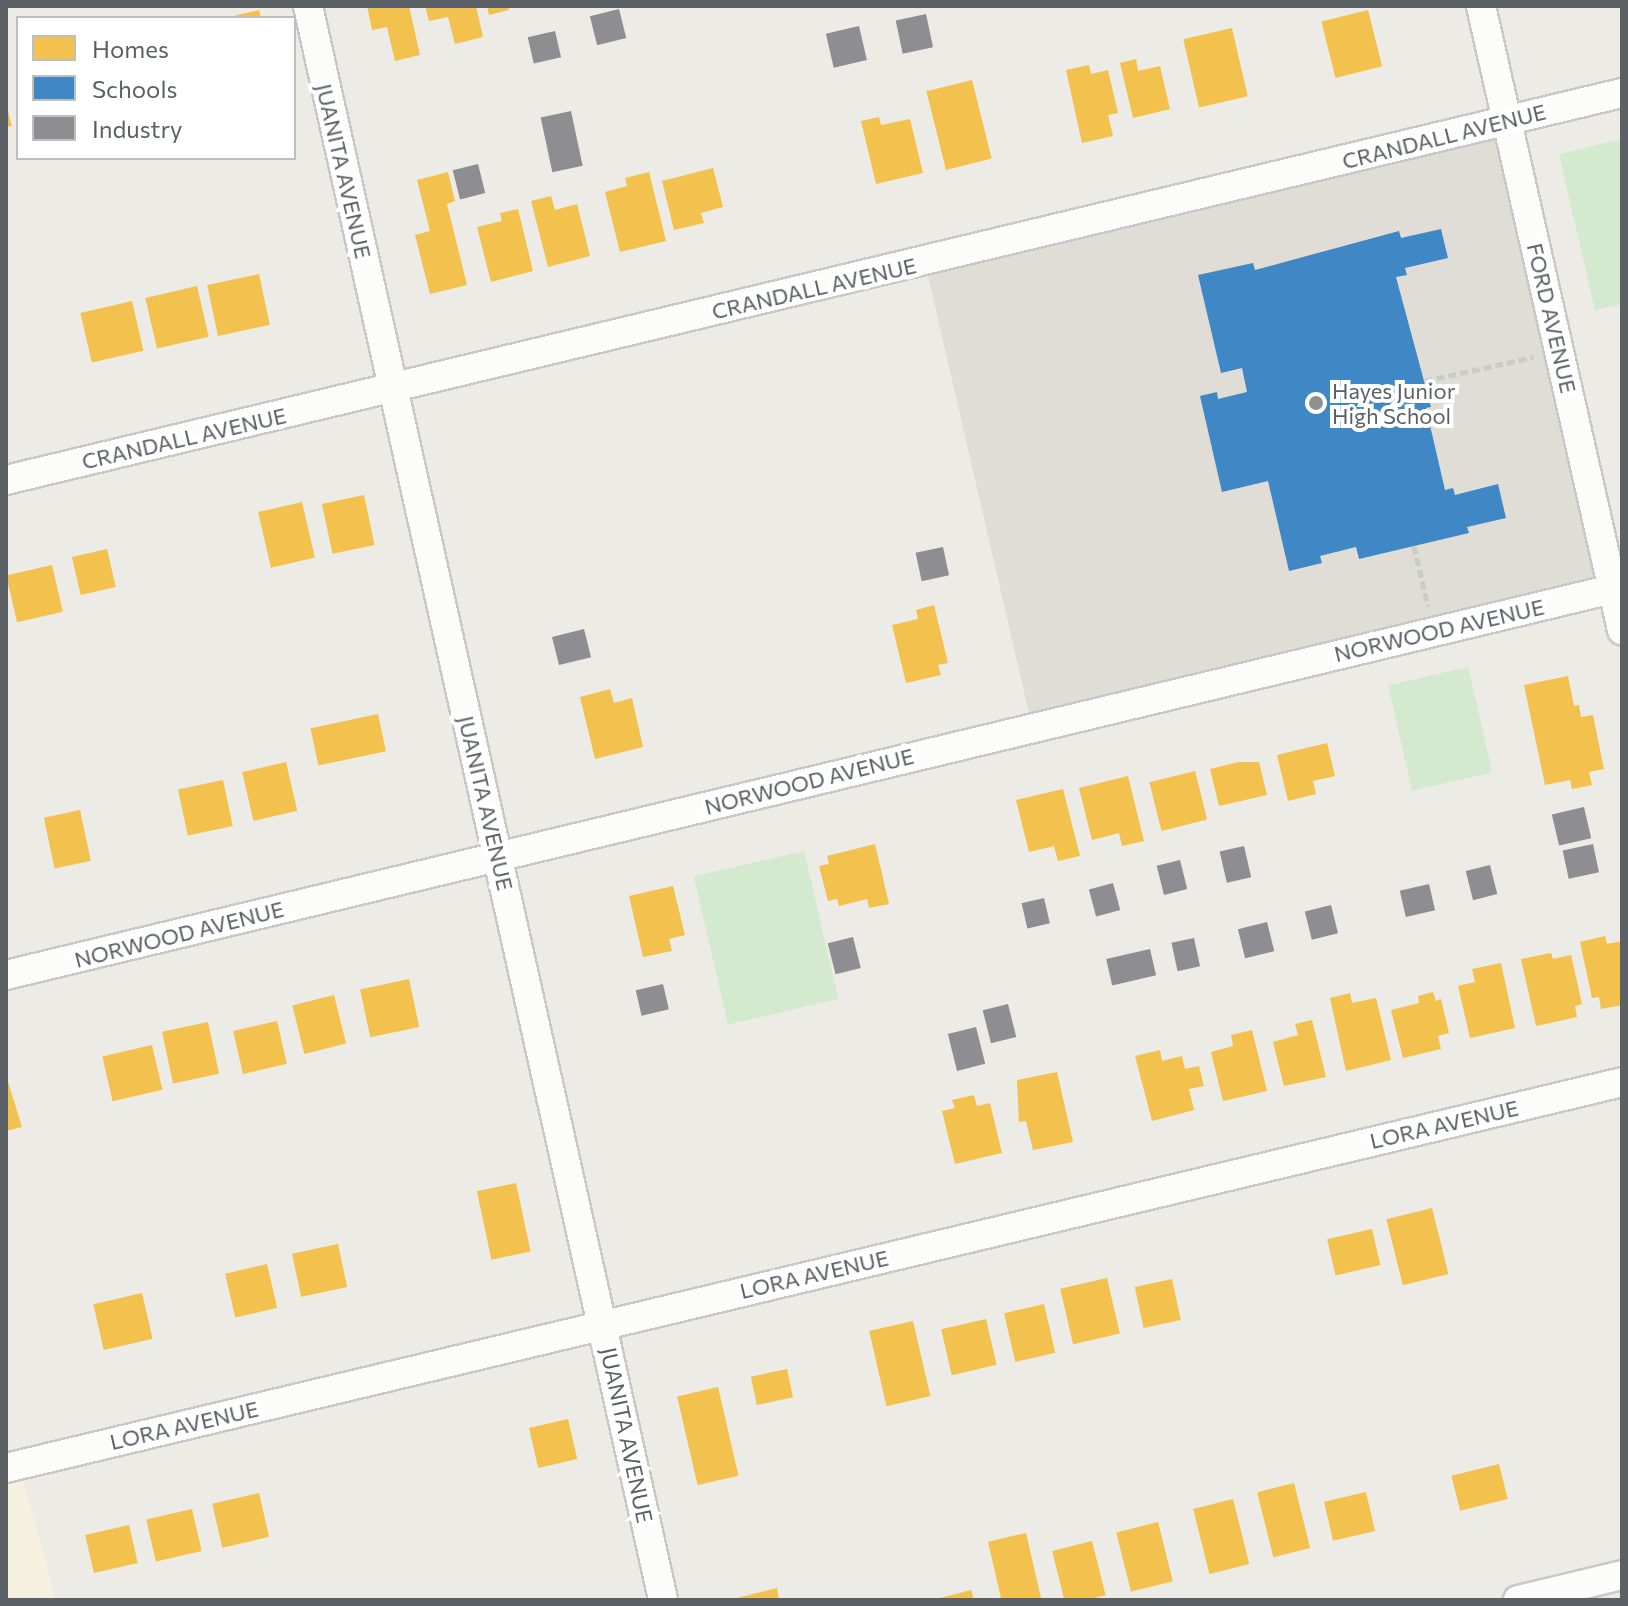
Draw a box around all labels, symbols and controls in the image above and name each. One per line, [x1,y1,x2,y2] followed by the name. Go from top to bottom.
[16,16,296,160] legend
[92,34,169,63] text: Homes
[92,74,177,103] text: Schools
[311,81,377,261] street label: JUANITA AVENUE
[1339,98,1549,174] street label: CRANDALL AVENUE
[92,114,182,143] text: Industry
[1522,240,1582,396] street label: FORD AVENUE
[709,252,919,324] street label: CRANDALL AVENUE
[1332,377,1455,428] place label: Hayes Junior High School
[1307,394,1325,412] marker: Hayes Junior High School
[79,402,289,474] street label: CRANDALL AVENUE
[1331,593,1547,667] street label: NORWOOD AVENUE
[453,713,519,893] street label: JUANITA AVENUE
[702,742,916,820] street label: NORWOOD AVENUE
[72,895,286,973] street label: NORWOOD AVENUE
[1367,1094,1521,1154] street label: LORA AVENUE
[737,1244,891,1304] street label: LORA AVENUE
[596,1345,658,1525] street label: JUANITA AVENUE
[107,1395,261,1455] street label: LORA AVENUE

